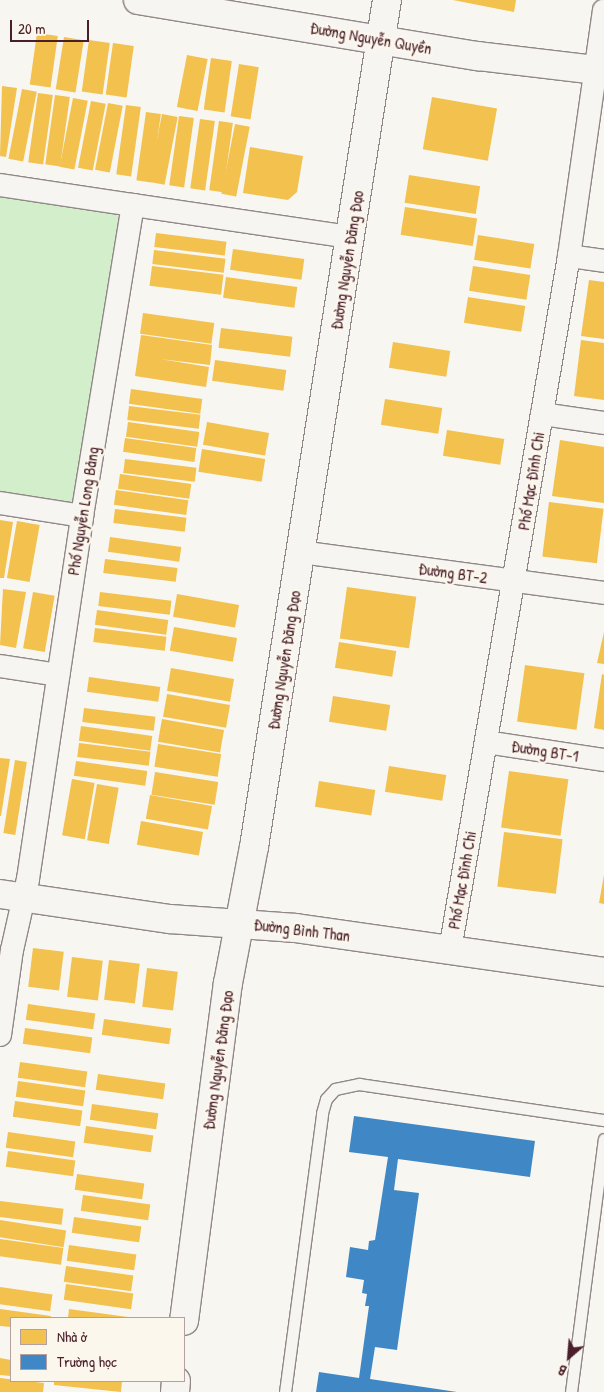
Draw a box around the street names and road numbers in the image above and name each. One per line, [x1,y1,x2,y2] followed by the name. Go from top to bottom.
[309,18,433,58] street label: Đường Nguyễn Quyền
[327,189,367,331] street label: Đường Nguyễn Đăng Đạo
[514,430,548,532] street label: Phố Mạc Đĩnh Chi
[63,445,103,577] street label: Phố Nguyễn Long Bảng
[417,559,489,587] street label: Đường BT-2
[264,589,304,731] street label: Đường Nguyễn Đăng Đạo
[510,736,580,766] street label: Đường BT-1
[444,829,480,931] street label: Phố Mạc Đĩnh Chi
[253,915,351,945] street label: Đường Bình Than
[199,989,237,1131] street label: Đường Nguyễn Đăng Đạo

